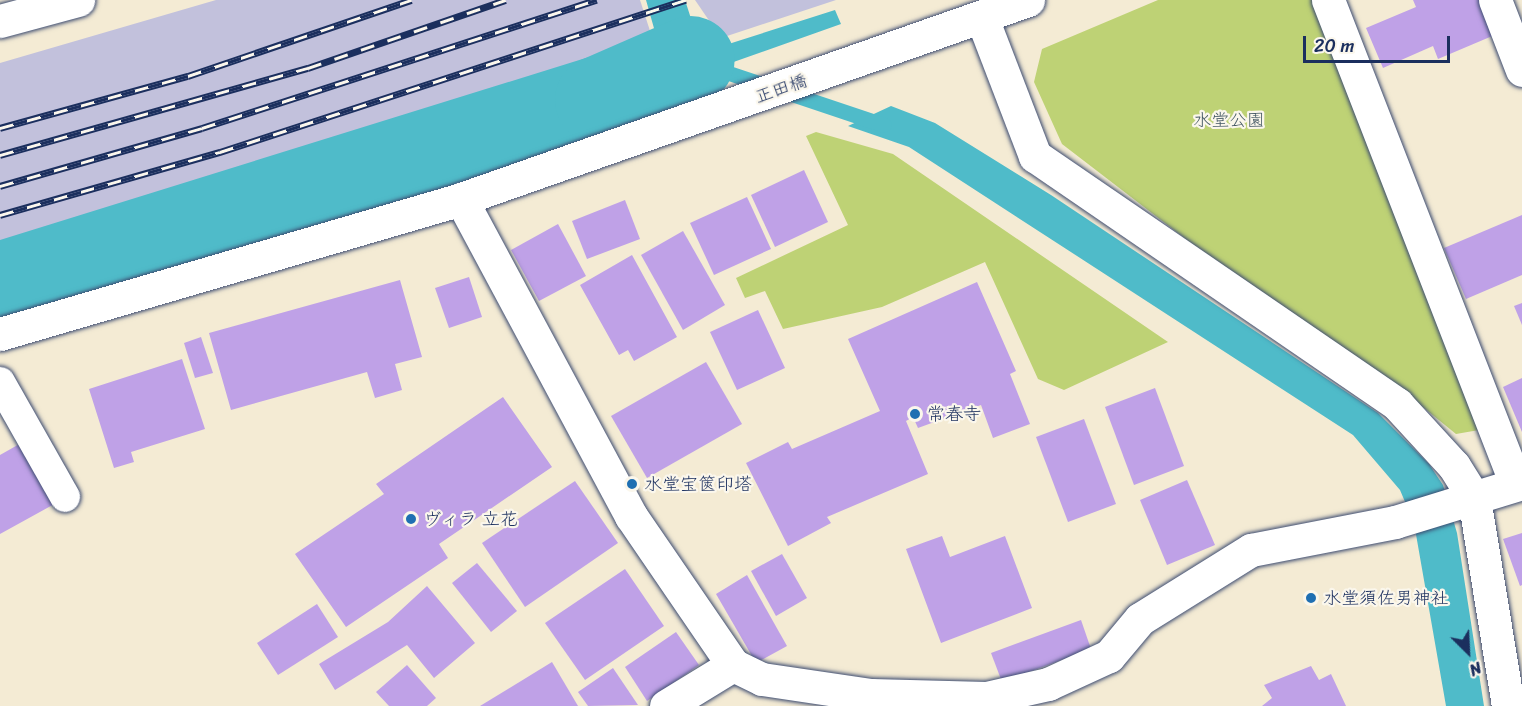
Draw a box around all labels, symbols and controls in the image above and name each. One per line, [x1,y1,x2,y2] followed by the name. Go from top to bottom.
[1306,24,1453,62] scale bar
[1314,30,1354,62] text: 20 m
[752,70,810,108] street label: 正田橋
[1193,109,1265,131] park label: 水堂公園
[927,403,981,425] place label: 常春寺
[908,407,922,421] marker: 常春寺
[644,473,752,495] place label: 水堂宝篋印塔
[625,477,639,491] marker: 水堂宝篋印塔
[423,508,518,530] place label: ヴィラ 立花
[404,512,418,526] marker: ヴィラ 立花
[1323,587,1449,609] place label: 水堂須佐男神社
[1304,591,1318,605] marker: 水堂須佐男神社
[1438,622,1498,682] north arrow
[1465,653,1486,684] text: N

